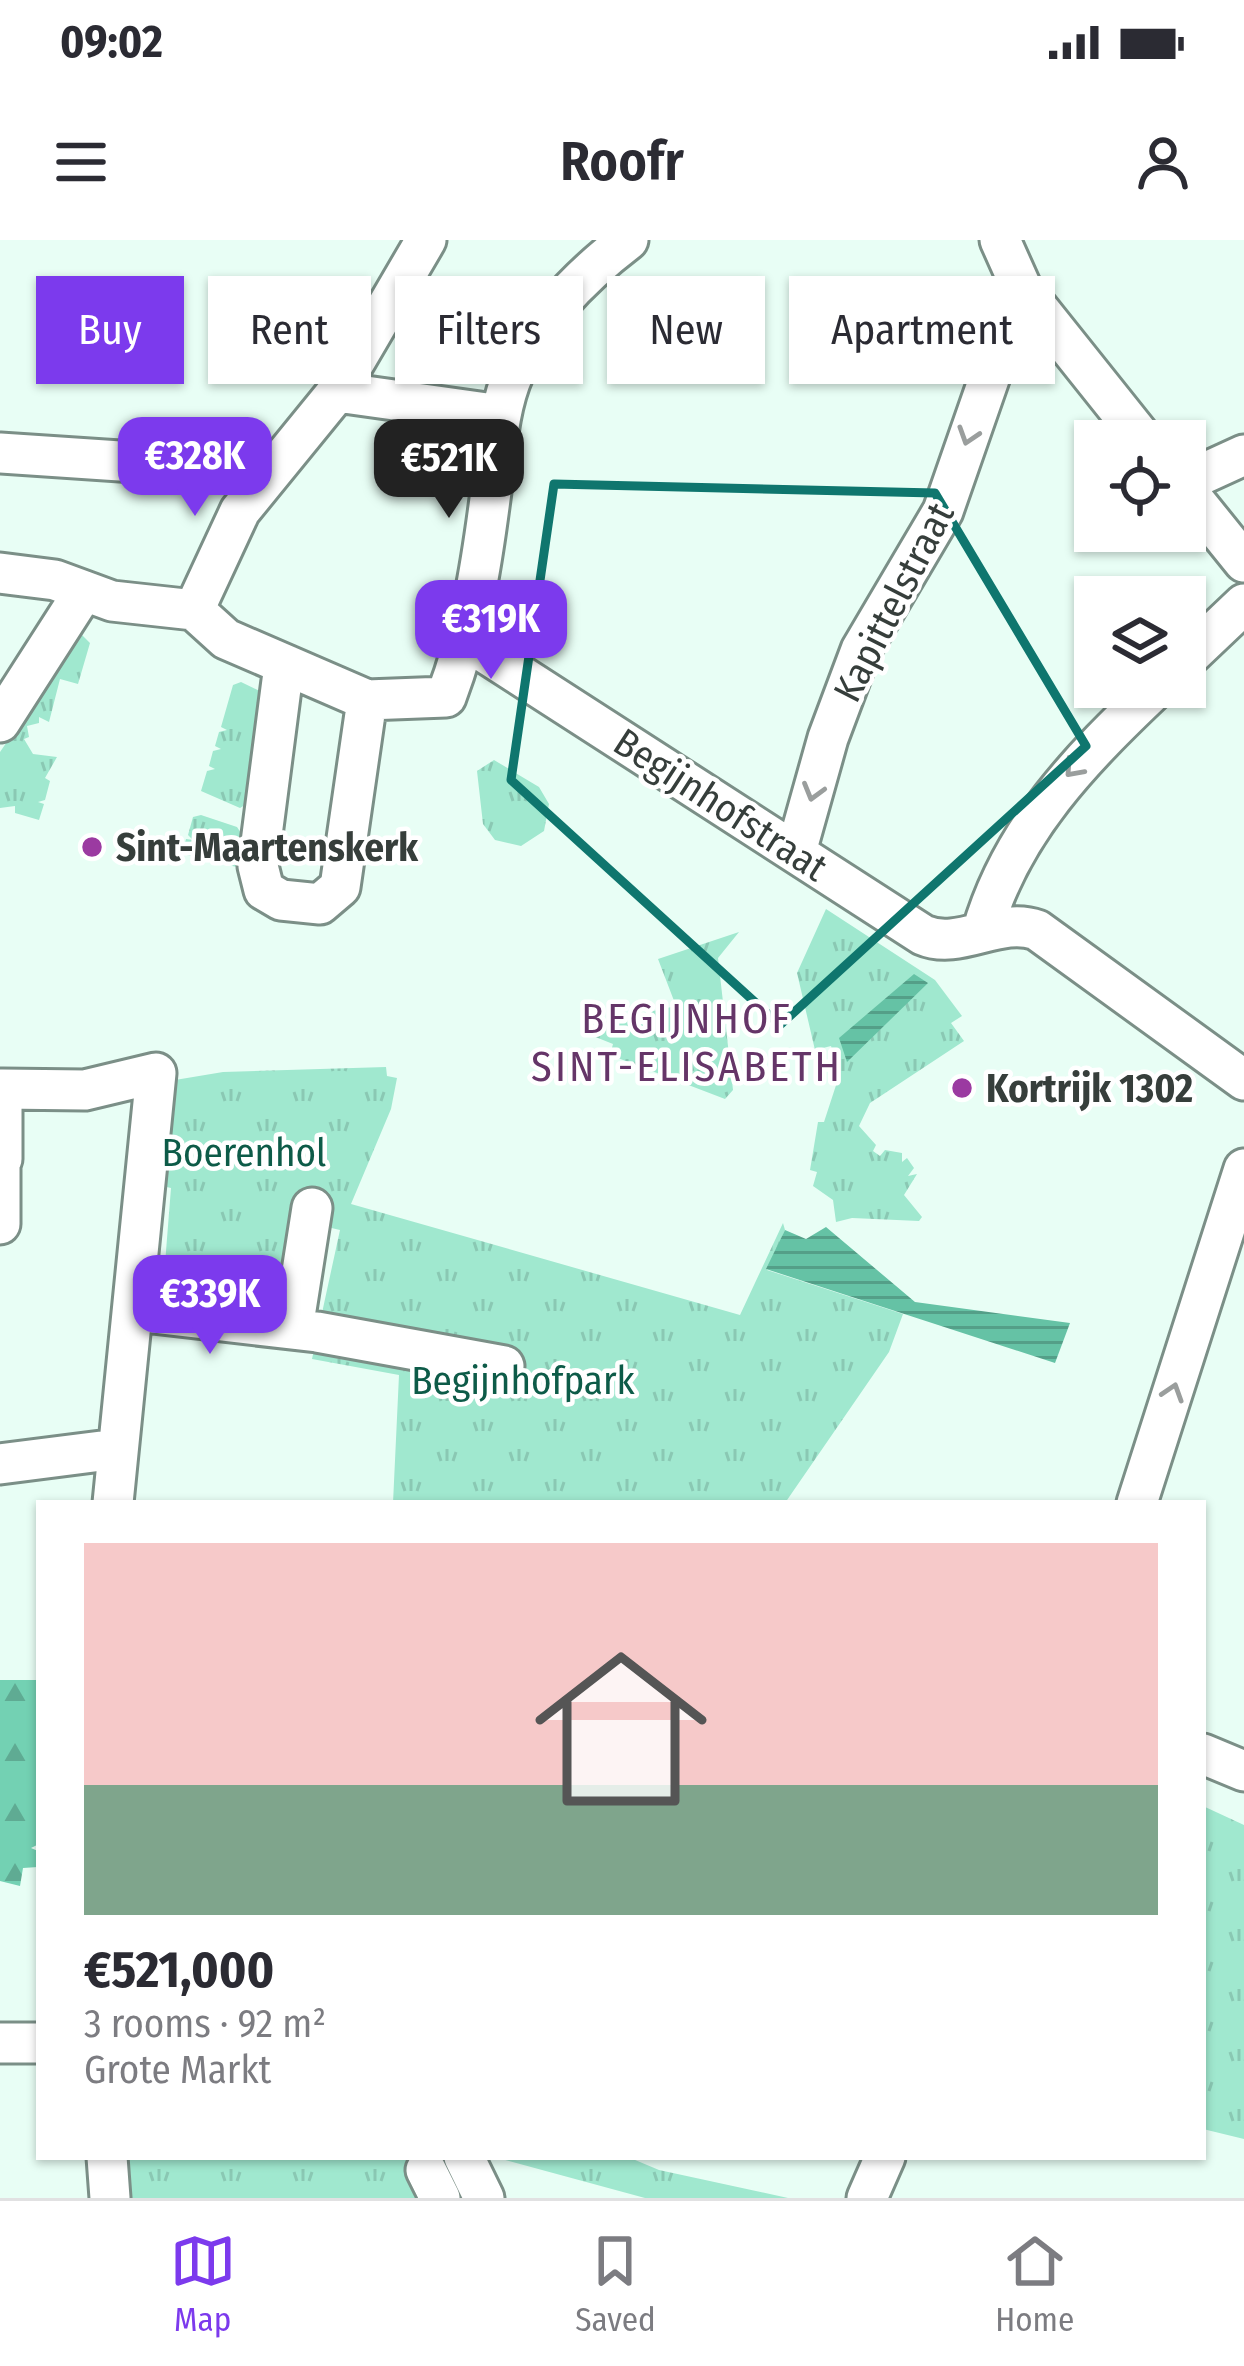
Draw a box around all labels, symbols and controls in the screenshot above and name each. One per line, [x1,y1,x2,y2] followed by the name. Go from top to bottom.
[60,15,163,69] text: 09:02
[48,129,114,195] icon: menu
[1130,129,1196,195] icon: person
[560,130,684,194] text: Roofr
[36,276,184,384] chip: Buy
[208,276,371,384] chip: Rent
[395,276,583,384] chip: Filters
[607,276,765,384] chip: New
[789,276,1055,384] chip: Apartment
[111,417,279,519] pin: €328K
[365,419,533,521] pin: €521K
[1074,420,1206,708] map controls
[1074,420,1206,552] button: locate
[957,425,982,446] one-way arrow
[145,433,245,479] text: €328K
[401,435,497,481] text: €521K
[824,495,964,710] street label: Kapittelstraat
[1074,576,1206,708] button: layers
[407,580,575,682] pin: €319K
[442,596,540,642] text: €319K
[605,719,836,891] street label: Begijnhofstraat
[1066,755,1088,776] one-way arrow
[802,781,827,801] one-way arrow
[116,825,419,871] place label: Sint-Maartenskerk
[79,834,105,860] marker: Sint-Maartenskerk
[531,994,843,1092] district label: BEGIJNHOF SINT-ELISABETH
[986,1066,1193,1112] place label: Kortrijk 1302
[949,1075,975,1101] marker: Kortrijk 1302
[162,1130,326,1176] park label: Boerenhol
[126,1255,294,1357] pin: €339K
[160,1271,260,1317] text: €339K
[411,1358,636,1404] park label: Begijnhofpark
[1158,1382,1183,1403] one-way arrow
[513,1621,729,1837] icon: home
[84,1939,274,2001] text: €521,000
[84,2001,326,2047] text: 3 rooms · 92 m²
[84,2047,271,2093] text: Grote Markt
[170,2228,236,2340] tab: Map
[575,2228,656,2340] tab: Saved
[995,2228,1074,2340] tab: Home

